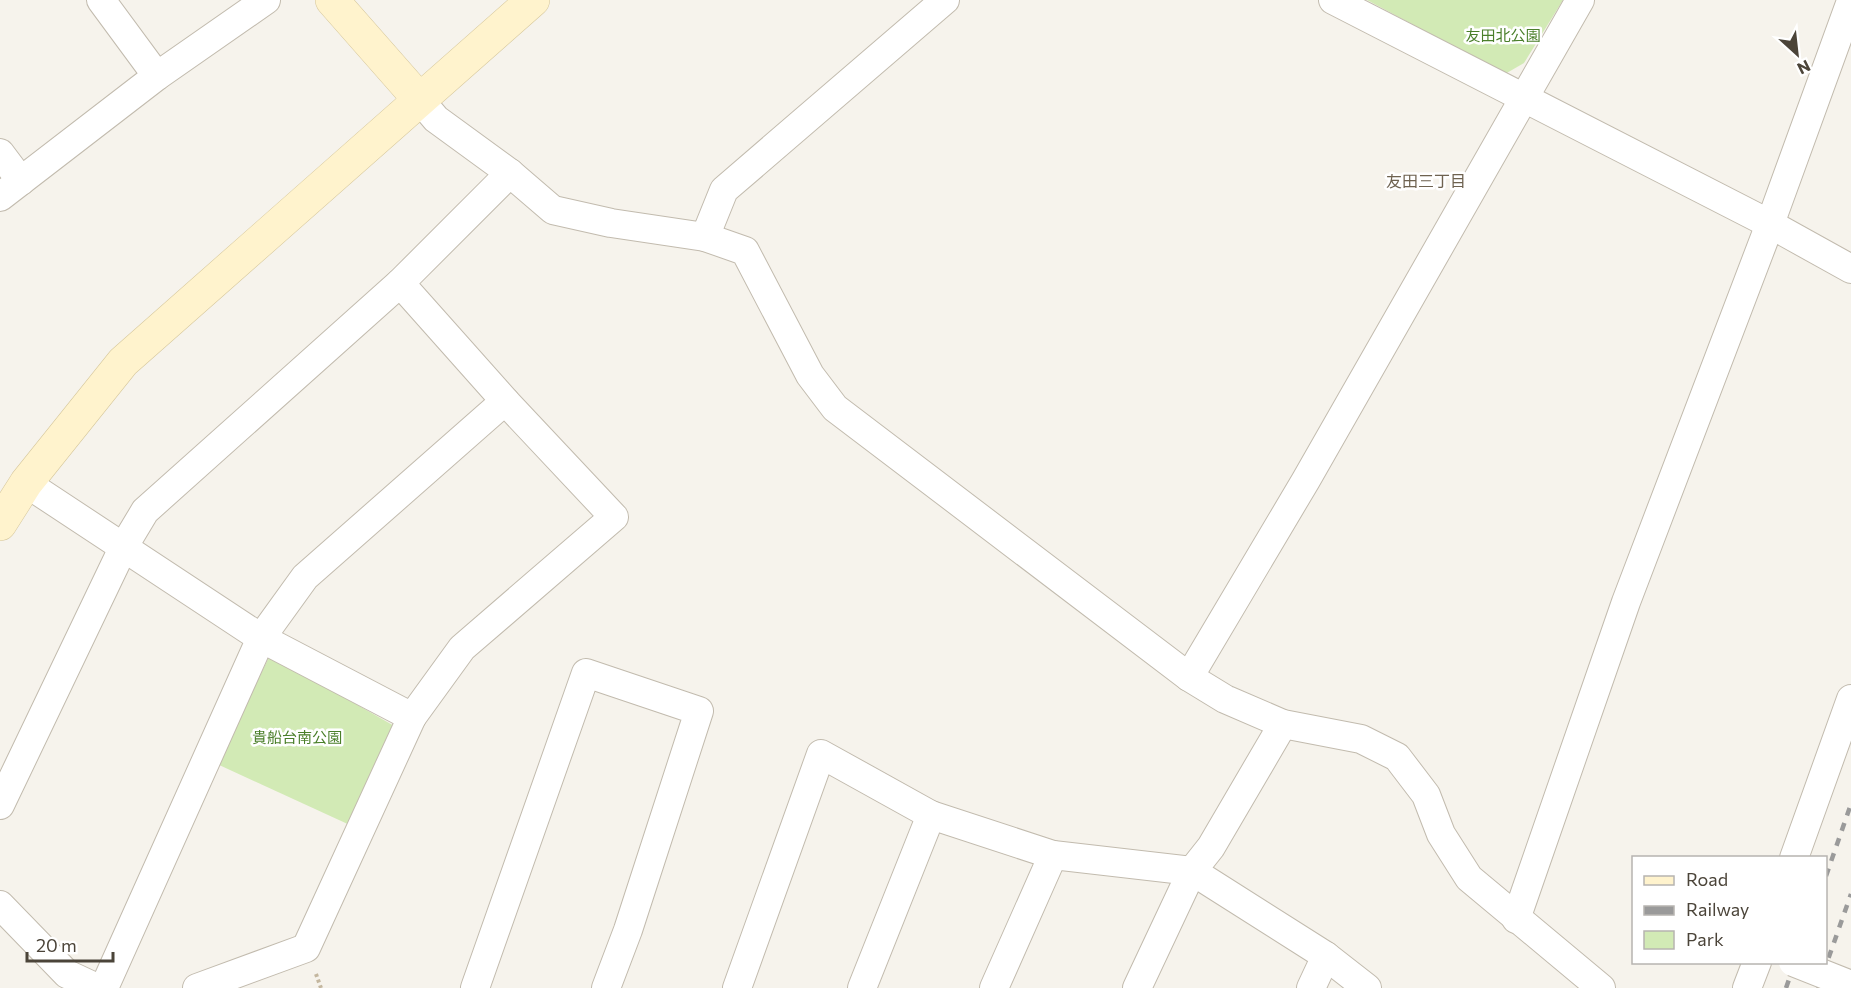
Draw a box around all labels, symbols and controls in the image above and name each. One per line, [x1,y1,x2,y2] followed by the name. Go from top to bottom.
[1767,24,1827,84] north arrow
[1465,26,1541,44] park label: 友田北公園
[1794,57,1814,79] text: N
[1386,171,1466,190] district label: 友田三丁目
[252,728,342,746] park label: 貴船台南公園
[1632,856,1827,964] legend
[1686,868,1728,890] text: Road
[1686,898,1749,920] text: Railway
[27,925,112,963] scale bar
[1686,928,1724,950] text: Park
[36,934,77,956] text: 20 m

